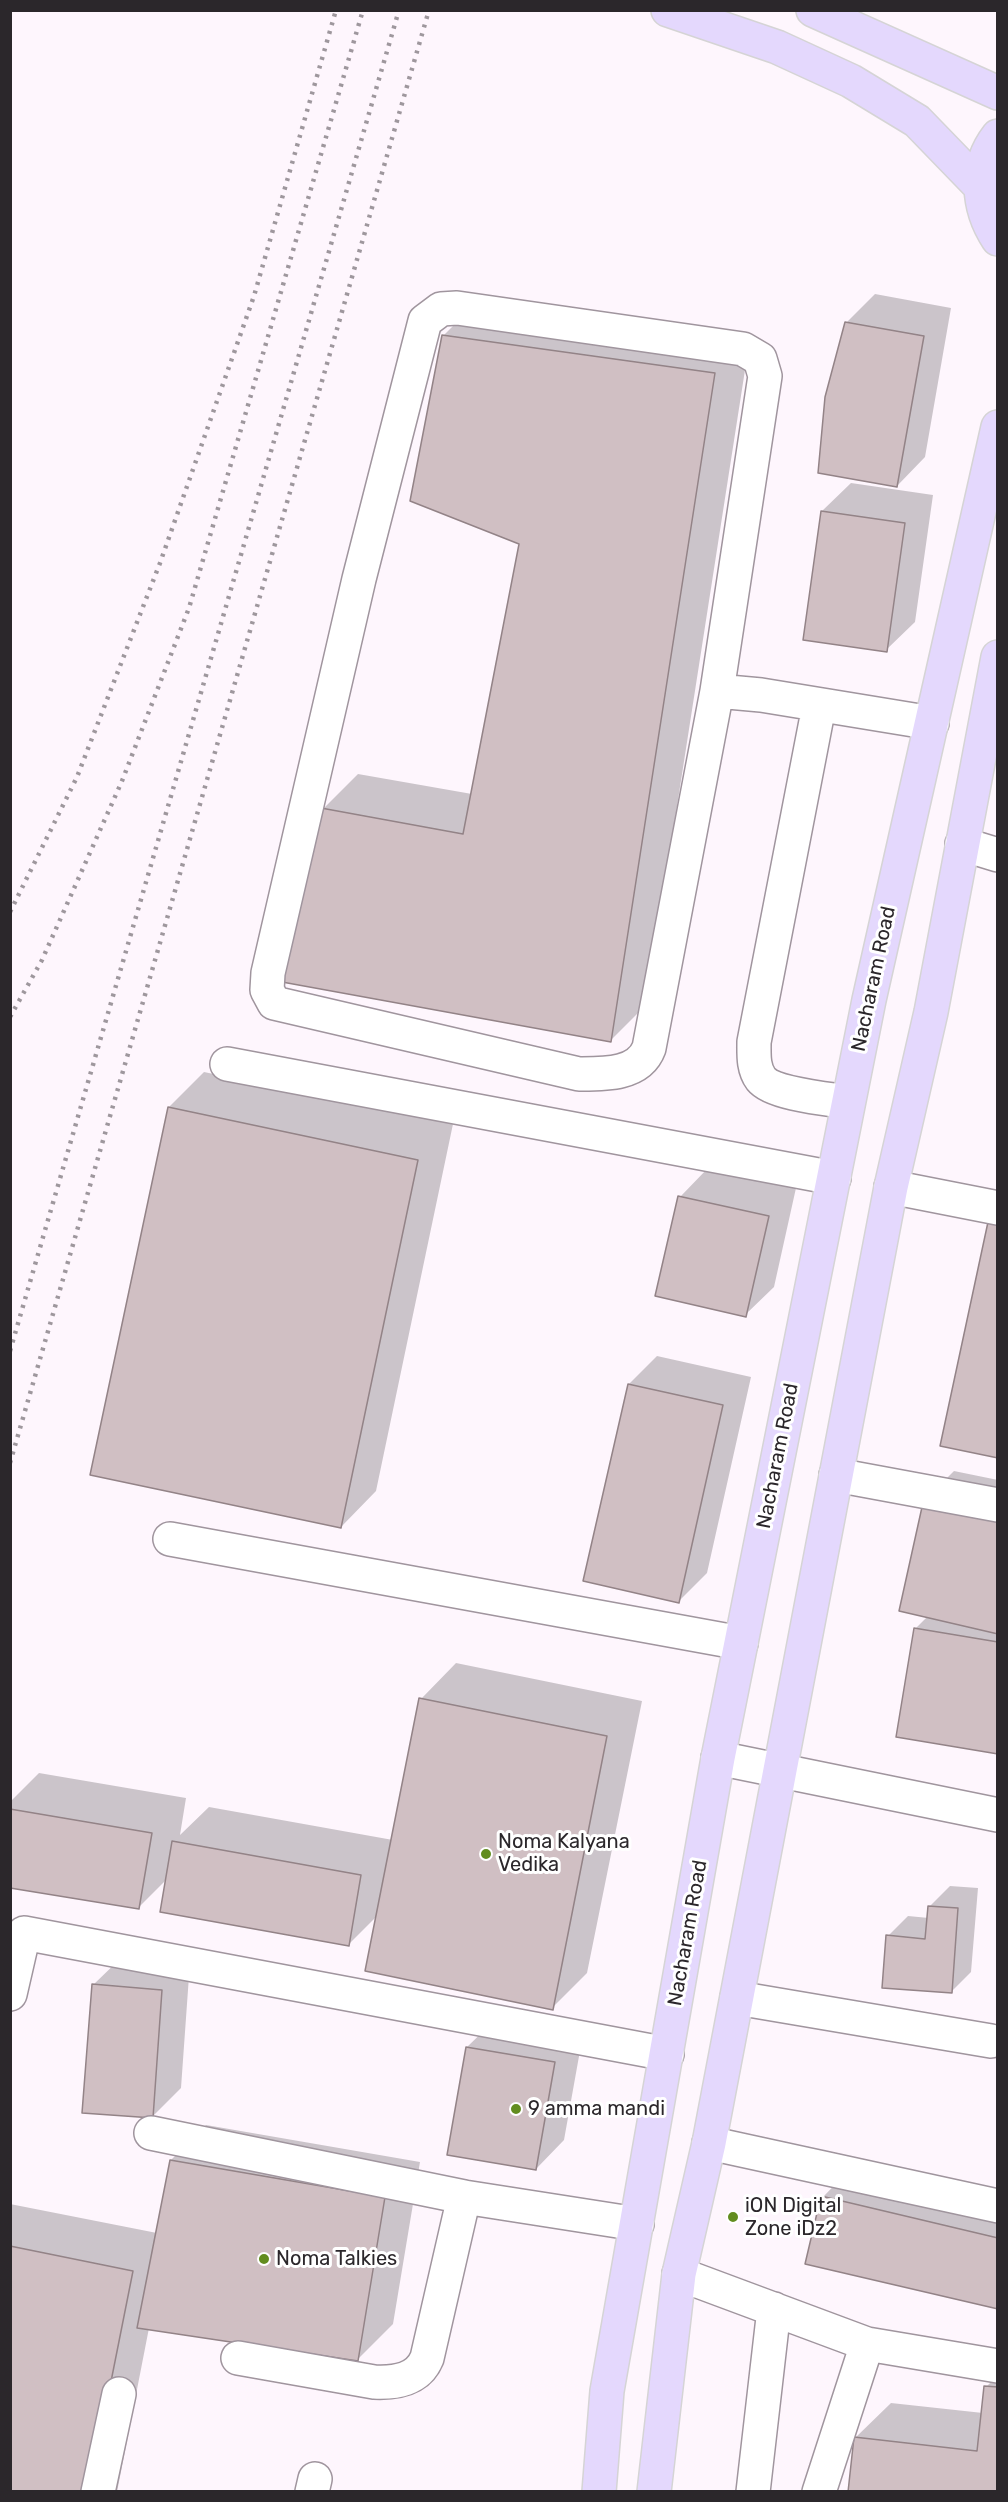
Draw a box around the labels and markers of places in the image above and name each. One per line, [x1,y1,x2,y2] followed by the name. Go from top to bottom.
[498,1830,630,1877] place label: Noma Kalyana Vedika
[479,1847,493,1861] marker: Noma Kalyana Vedika
[528,2097,665,2121] place label: 9 amma mandi
[509,2102,523,2116] marker: 9 amma mandi
[745,2194,841,2241] place label: iON Digital Zone iDz2
[726,2210,740,2224] marker: iON Digital Zone iDz2
[276,2247,397,2271] place label: Noma Talkies
[257,2252,271,2266] marker: Noma Talkies

